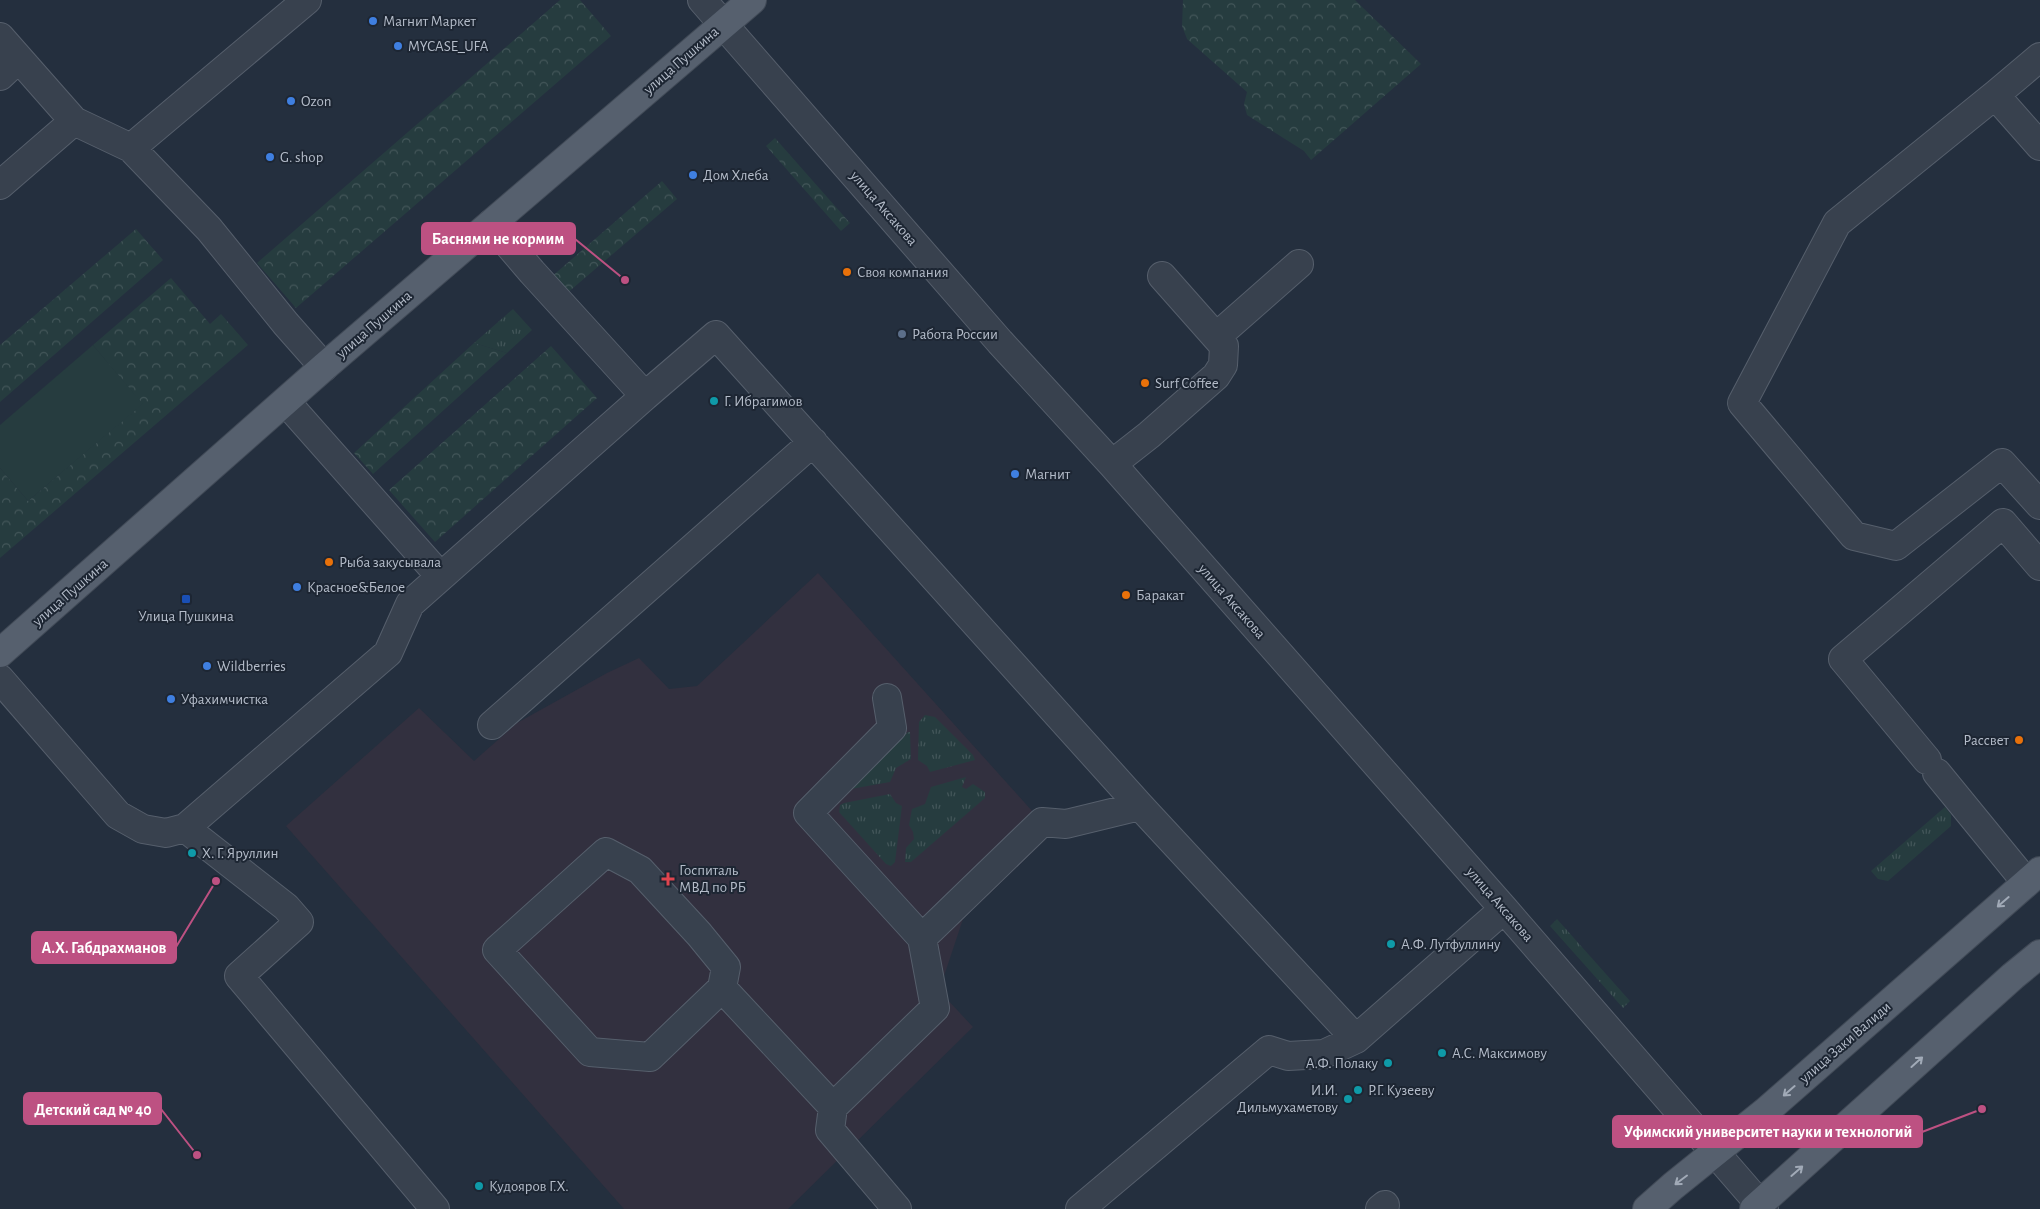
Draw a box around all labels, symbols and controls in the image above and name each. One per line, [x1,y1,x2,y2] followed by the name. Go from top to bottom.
[383,14,477,29] place label: Магнит Маркет
[367,15,379,27] marker: Магнит Маркет
[640,24,722,98] street label: улица Пушкина
[408,39,489,54] place label: MYCASE_UFA
[392,40,404,52] marker: MYCASE_UFA
[301,94,331,109] place label: Ozon
[285,95,297,107] marker: Ozon
[280,150,323,165] place label: G. shop
[264,151,276,163] marker: G. shop
[847,167,920,249] street label: улица Аксакова
[703,168,769,183] place label: Дом Хлеба
[687,169,699,181] marker: Дом Хлеба
[422,223,575,254] callout: Баснями не кормим
[432,231,564,247] text: Баснями не кормим
[857,265,948,280] place label: Своя компания
[841,266,853,278] marker: Своя компания
[333,288,415,362] street label: улица Пушкина
[912,327,998,342] place label: Работа России
[896,328,908,340] marker: Работа России
[1155,376,1219,391] place label: Surf Coffee
[1139,377,1151,389] marker: Surf Coffee
[724,394,802,409] place label: Г. Ибрагимов
[708,395,720,407] marker: Г. Ибрагимов
[1025,467,1071,482] place label: Магнит
[1009,468,1021,480] marker: Магнит
[339,555,441,570] place label: Рыба закусывала
[29,556,111,630] street label: улица Пушкина
[323,556,335,568] marker: Рыба закусывала
[1195,560,1268,642] street label: улица Аксакова
[307,580,405,595] place label: Красное&Белое
[291,581,303,593] marker: Красное&Белое
[1136,588,1185,603] place label: Баракат
[1120,589,1132,601] marker: Баракат
[180,593,192,605] marker: Улица Пушкина
[138,609,234,624] place label: Улица Пушкина
[217,659,286,674] place label: Wildberries
[201,660,213,672] marker: Wildberries
[181,692,268,707] place label: Уфахимчистка
[165,693,177,705] marker: Уфахимчистка
[1963,733,2010,748] place label: Рассвет
[2013,734,2025,746] marker: Рассвет
[202,846,279,861] place label: Х. Г. Яруллин
[186,847,198,859] marker: Х. Г. Яруллин
[679,863,746,895] place label: Госпиталь МВД по РБ
[1463,863,1536,945] street label: улица Аксакова
[661,872,675,886] marker: Госпиталь МВД по РБ
[1996,897,2009,908] one-way arrow
[32,932,176,963] callout: А.Х. Габдрахманов
[1401,937,1501,952] place label: А.Ф. Лутфуллину
[1385,938,1397,950] marker: А.Ф. Лутфуллину
[42,940,167,956] text: А.Х. Габдрахманов
[1796,999,1894,1087] street label: улица Заки Валиди
[1452,1046,1547,1061] place label: А.С. Максимову
[1436,1047,1448,1059] marker: А.С. Максимову
[1306,1056,1379,1071] place label: А.Ф. Полаку
[1911,1056,1924,1068] one-way arrow
[1382,1057,1394,1069] marker: А.Ф. Полаку
[1237,1083,1339,1115] place label: И.И. Дильмухаметову
[1368,1083,1435,1098] place label: Р.Г. Кузееву
[1352,1084,1364,1096] marker: Р.Г. Кузееву
[1783,1085,1796,1097] one-way arrow
[24,1093,161,1124] callout: Детский сад № 40
[1342,1093,1354,1105] marker: И.И. Дильмухаметову
[34,1102,152,1118] text: Детский сад № 40
[1613,1116,1922,1147] callout: Уфимский университет науки и технологий
[1624,1124,1912,1141] text: Уфимский университет науки и технологий
[1790,1165,1803,1177] one-way arrow
[1674,1175,1688,1185] one-way arrow
[489,1179,569,1194] place label: Кудояров Г.Х.
[473,1180,485,1192] marker: Кудояров Г.Х.

